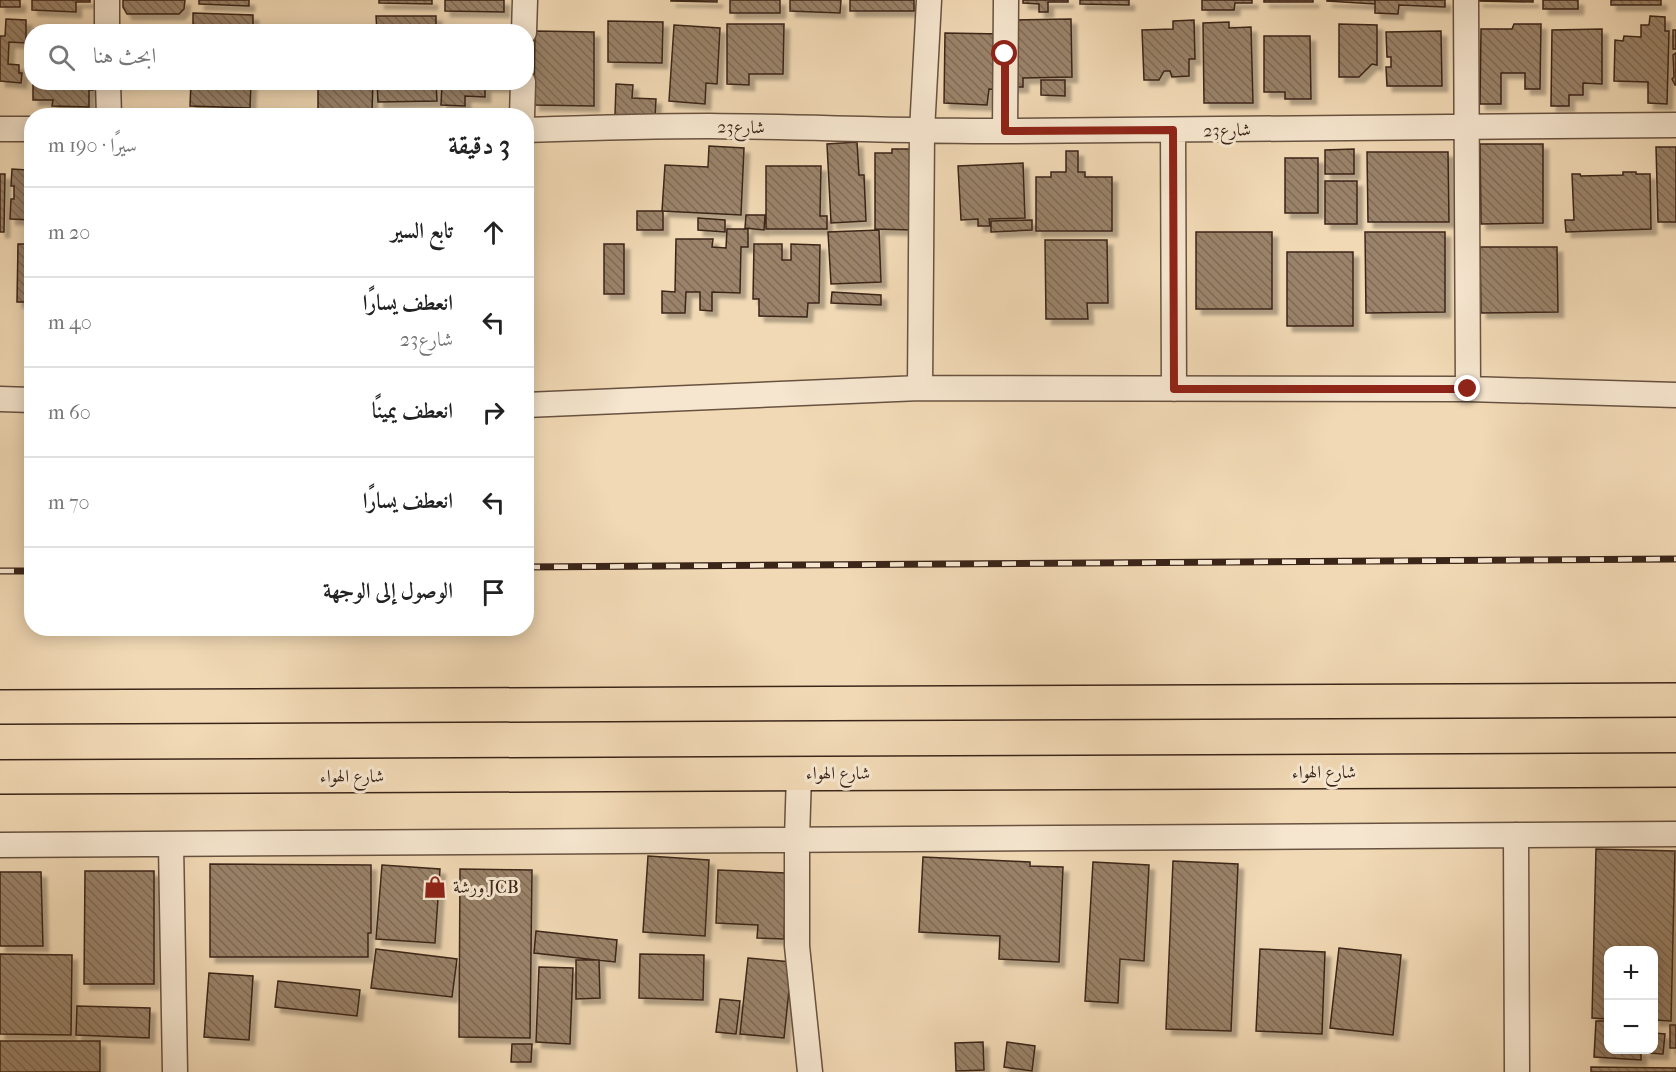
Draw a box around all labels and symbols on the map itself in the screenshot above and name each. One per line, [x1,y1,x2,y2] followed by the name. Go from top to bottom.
[991,40,1017,66] route start
[717,117,765,142] street label: شارع23
[1203,120,1251,145] street label: شارع23
[1454,375,1480,401] route end
[1292,762,1356,787] street label: شارع الهواء
[806,763,870,788] street label: شارع الهواء
[320,766,384,791] street label: شارع الهواء
[422,874,448,900] shop icon: ورشة JCB
[453,877,519,898] place label: ورشة JCB

